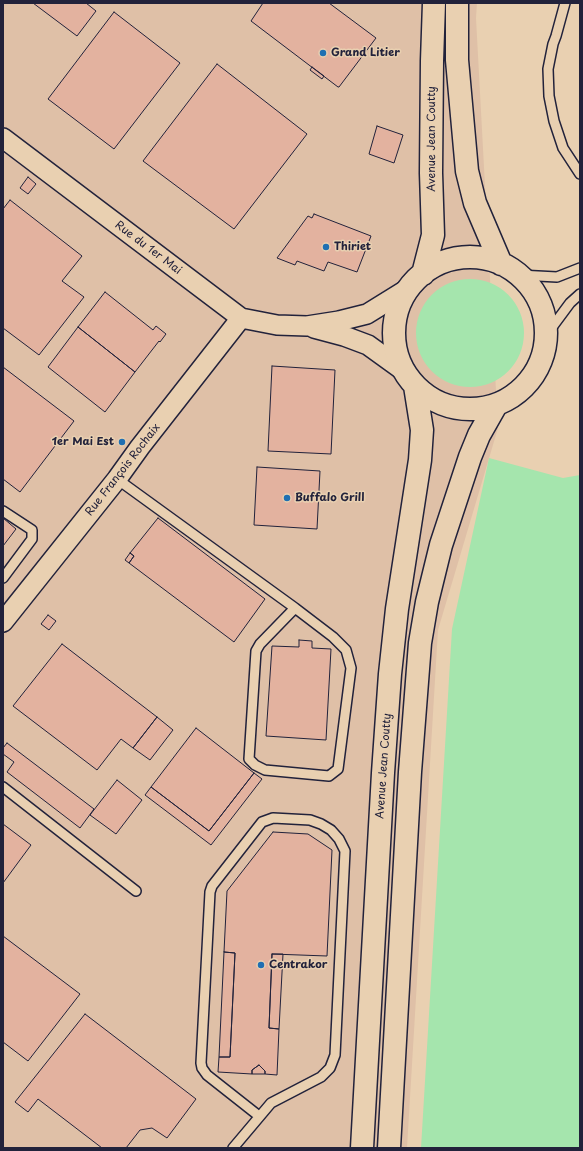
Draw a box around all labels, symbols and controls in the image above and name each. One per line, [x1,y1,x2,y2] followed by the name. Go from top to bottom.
[331,46,400,60] place label: Grand Litier
[318,48,328,58] marker: Grand Litier
[425,86,439,192] street label: Avenue Jean Coutty
[112,219,184,277] street label: Rue du 1er Mai
[334,240,371,254] place label: Thiriet
[321,242,331,252] marker: Thiriet
[83,421,163,519] street label: Rue François Rochaix
[52,435,114,449] place label: 1er Mai Est
[117,437,127,447] marker: 1er Mai Est
[295,491,364,505] place label: Buffalo Grill
[282,493,292,503] marker: Buffalo Grill
[374,713,394,819] street label: Avenue Jean Coutty
[269,958,327,972] place label: Centrakor
[256,960,266,970] marker: Centrakor

